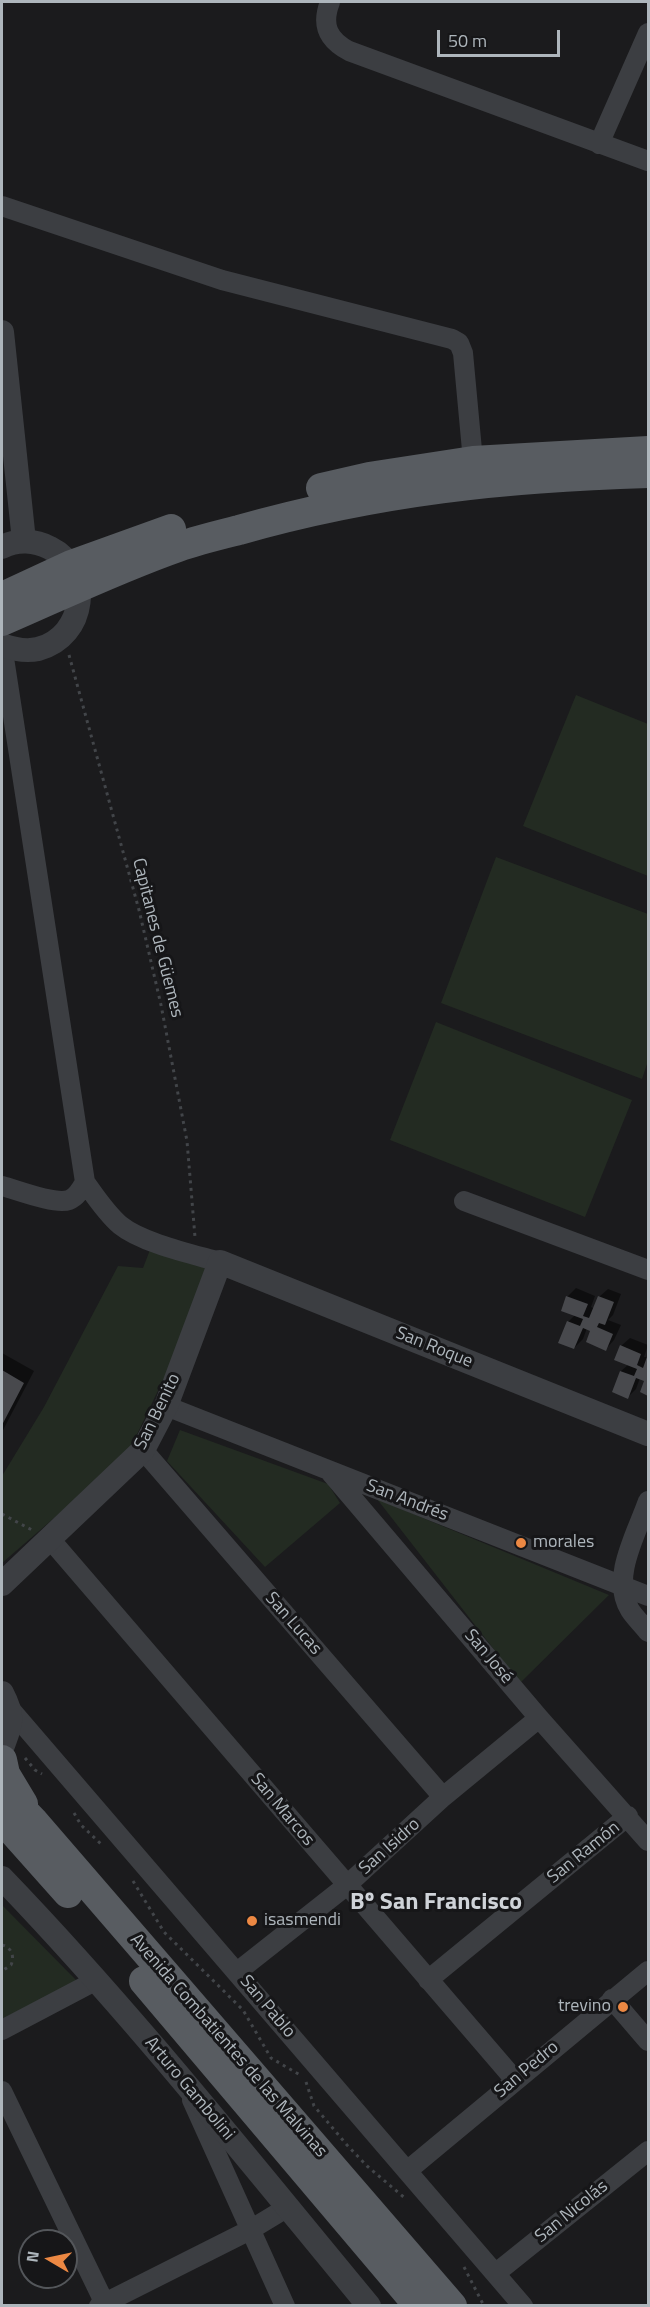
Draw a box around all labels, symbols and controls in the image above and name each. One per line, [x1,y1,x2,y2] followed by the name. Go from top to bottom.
[440,18,563,56] scale bar
[448,27,487,54] text: 50 m
[127,856,187,1020] street label: Capitanes de Güemes
[392,1323,476,1373] street label: San Roque
[130,1370,186,1454] street label: San Benito
[363,1476,451,1526] street label: San Andrés
[533,1532,594,1554] place label: morales
[514,1536,528,1550] marker: morales
[260,1588,326,1660] street label: San Lucas
[459,1625,517,1689] street label: San José
[245,1769,319,1851] street label: San Marcos
[355,1814,425,1880] street label: San Isidro
[544,1817,624,1889] street label: San Ramón
[350,1889,522,1917] district label: Bº San Francisco
[264,1910,341,1932] place label: isasmendi
[245,1914,259,1928] marker: isasmendi
[125,1930,331,2162] street label: Avenida Combatientes de las Malvinas
[235,1971,299,2043] street label: San Pablo
[558,1996,611,2018] place label: trevino
[616,2000,630,2014] marker: trevino
[140,2033,238,2145] street label: Arturo Gambolini
[491,2037,563,2103] street label: San Pedro
[531,2176,613,2248] street label: San Nicolás
[18,2229,78,2289] north arrow
[19,2249,45,2264] text: N

